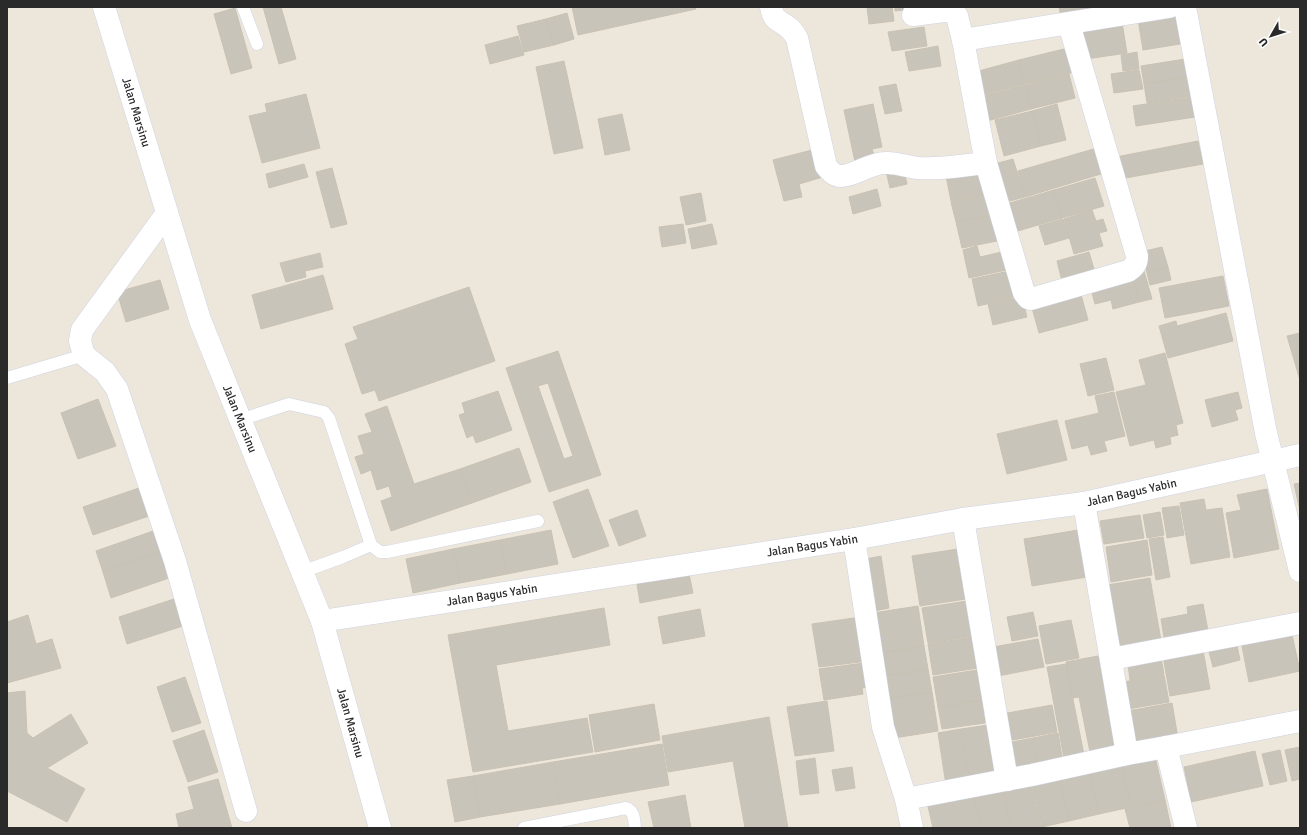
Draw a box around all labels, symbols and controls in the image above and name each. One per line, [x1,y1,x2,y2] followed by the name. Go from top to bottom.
[1251,16,1291,56] north arrow
[1256,35,1271,49] text: U
[118,76,153,149] street label: Jalan Marsinu
[219,383,260,455] street label: Jalan Marsinu
[1085,476,1178,510] street label: Jalan Bagus Yabin
[766,531,859,560] street label: Jalan Bagus Yabin
[446,581,539,610] street label: Jalan Bagus Yabin
[333,686,367,760] street label: Jalan Marsinu

